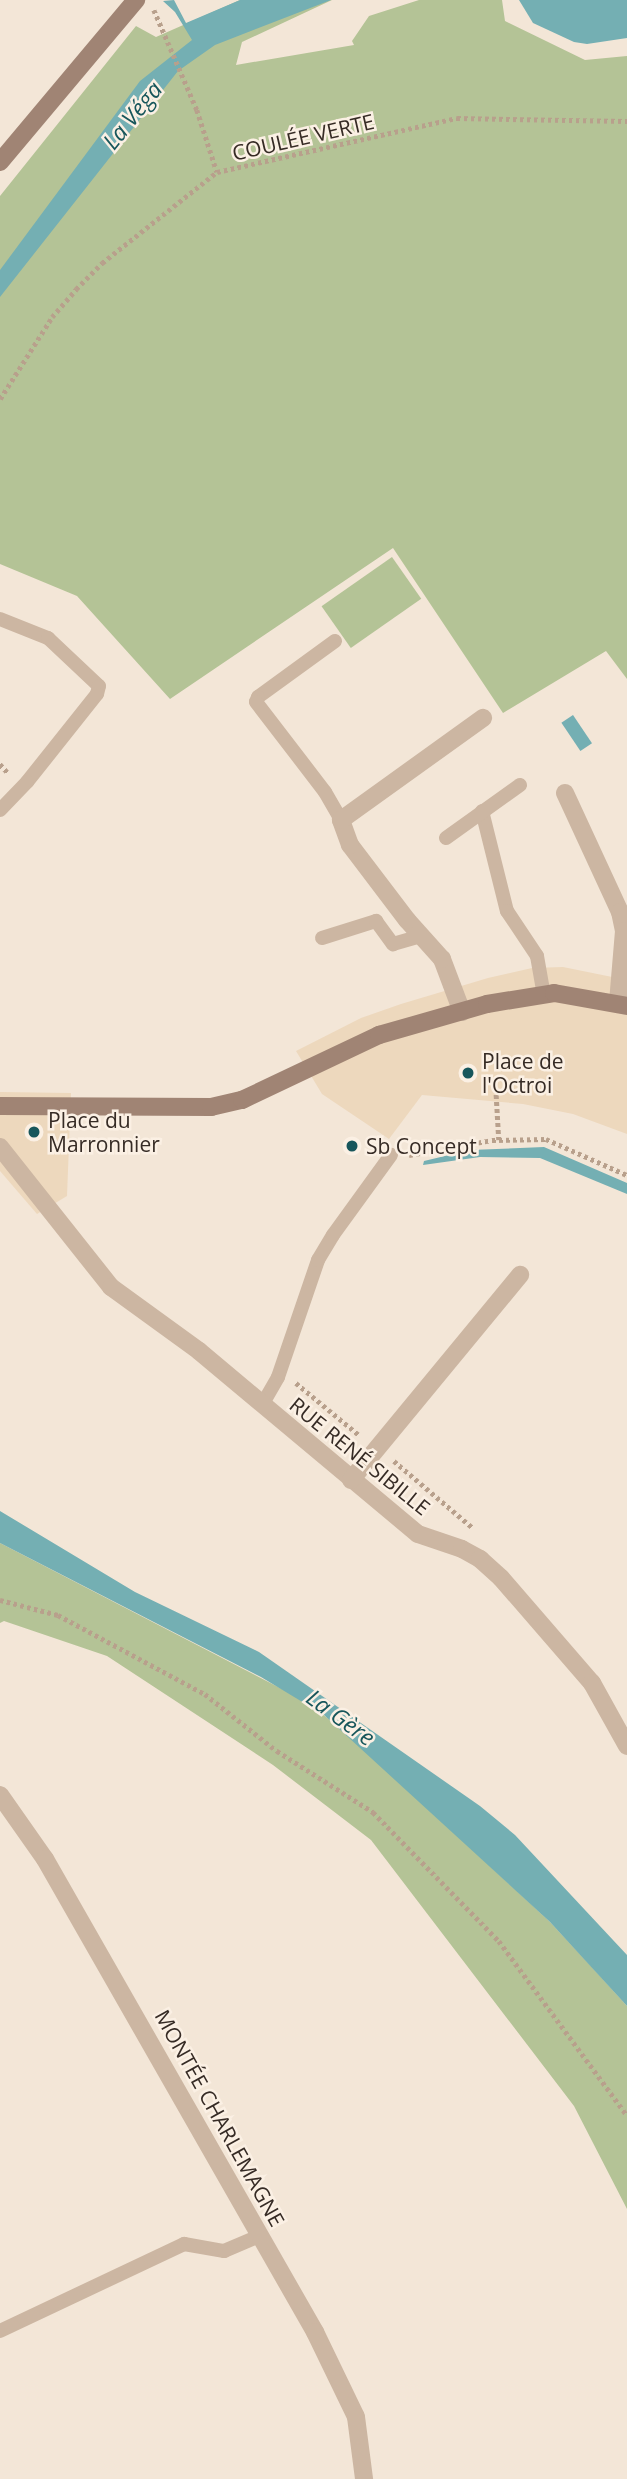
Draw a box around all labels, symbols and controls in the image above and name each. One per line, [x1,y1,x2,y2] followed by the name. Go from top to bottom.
[96,76,168,154] water label: La Véga
[230,108,376,166] street label: COULÉE VERTE
[482,1048,564,1098] place label: Place de l'Octroi
[460,1065,476,1081] marker: Place de l'Octroi
[48,1107,160,1157] place label: Place du Marronnier
[26,1124,42,1140] marker: Place du Marronnier
[366,1133,477,1159] place label: Sb Concept
[344,1138,360,1154] marker: Sb Concept
[285,1392,435,1520] street label: RUE RENÉ SIBILLE
[301,1683,381,1751] water label: La Gère
[150,2005,290,2231] street label: MONTÉE CHARLEMAGNE

